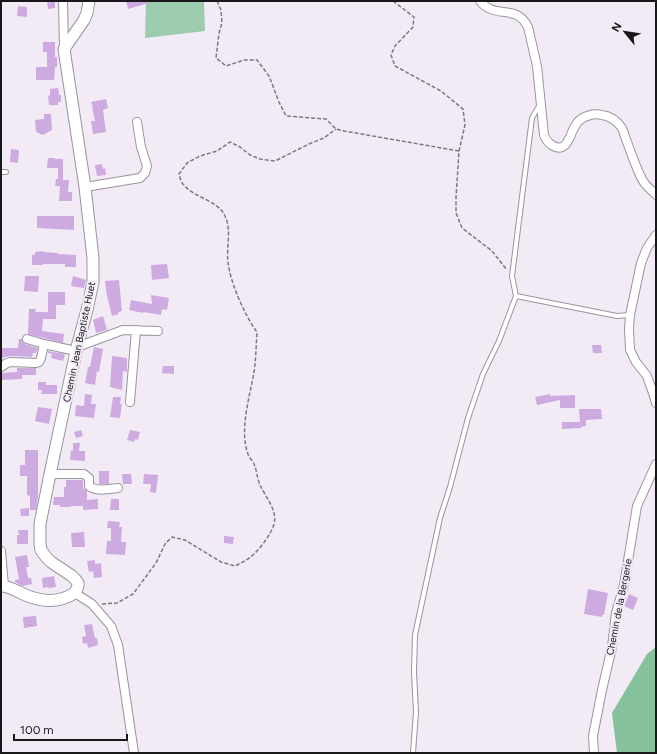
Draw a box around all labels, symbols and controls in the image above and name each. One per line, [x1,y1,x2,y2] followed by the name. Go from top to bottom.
[605,12,645,52] north arrow
[609,20,625,34] text: N
[60,280,98,403] street label: Chemin Jean Baptiste Huet
[603,557,635,656] street label: Chemin de la Bergerie
[14,716,127,742] scale bar
[20,723,54,737] text: 100 m

